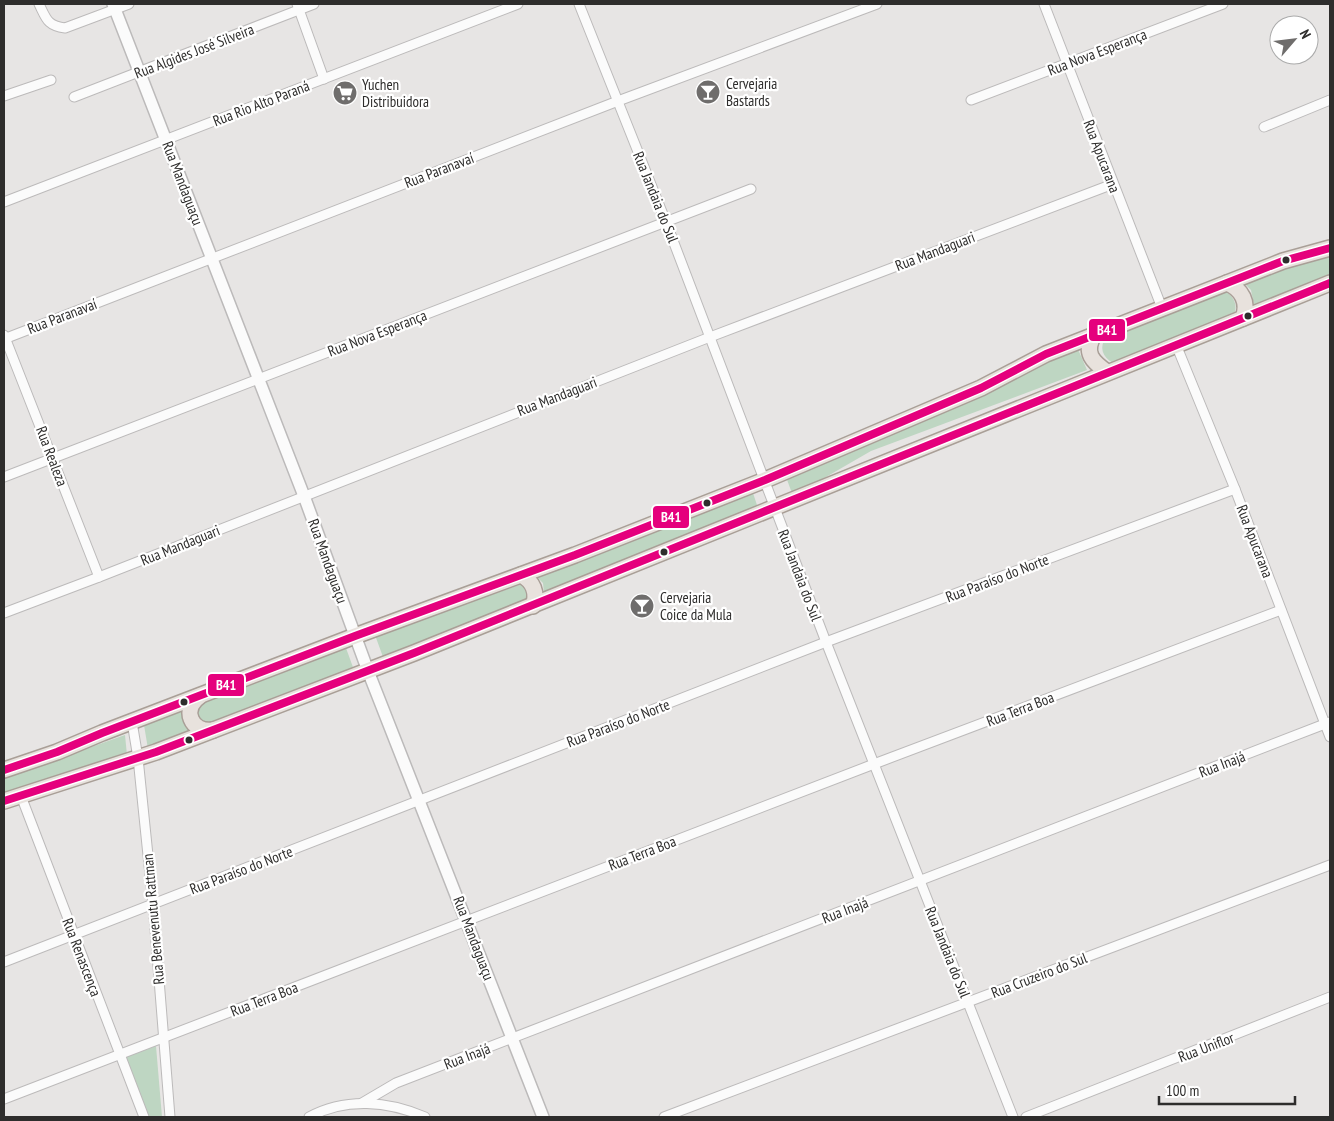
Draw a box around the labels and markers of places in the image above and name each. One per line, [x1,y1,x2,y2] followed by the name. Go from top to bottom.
[726,74,777,110] place label: Cervejaria Bastards
[362,75,429,111] place label: Yuchen Distribuidora
[695,79,721,105] bar icon: Cervejaria Bastards
[332,80,358,106] supermarket icon: Yuchen Distribuidora
[1281,255,1291,265] unlabelled marker
[1243,311,1253,321] unlabelled marker
[702,498,712,508] unlabelled marker
[659,547,669,557] unlabelled marker
[660,588,732,624] place label: Cervejaria Coice da Mula
[629,593,655,619] bar icon: Cervejaria Coice da Mula
[179,697,189,707] unlabelled marker
[184,735,194,745] unlabelled marker

